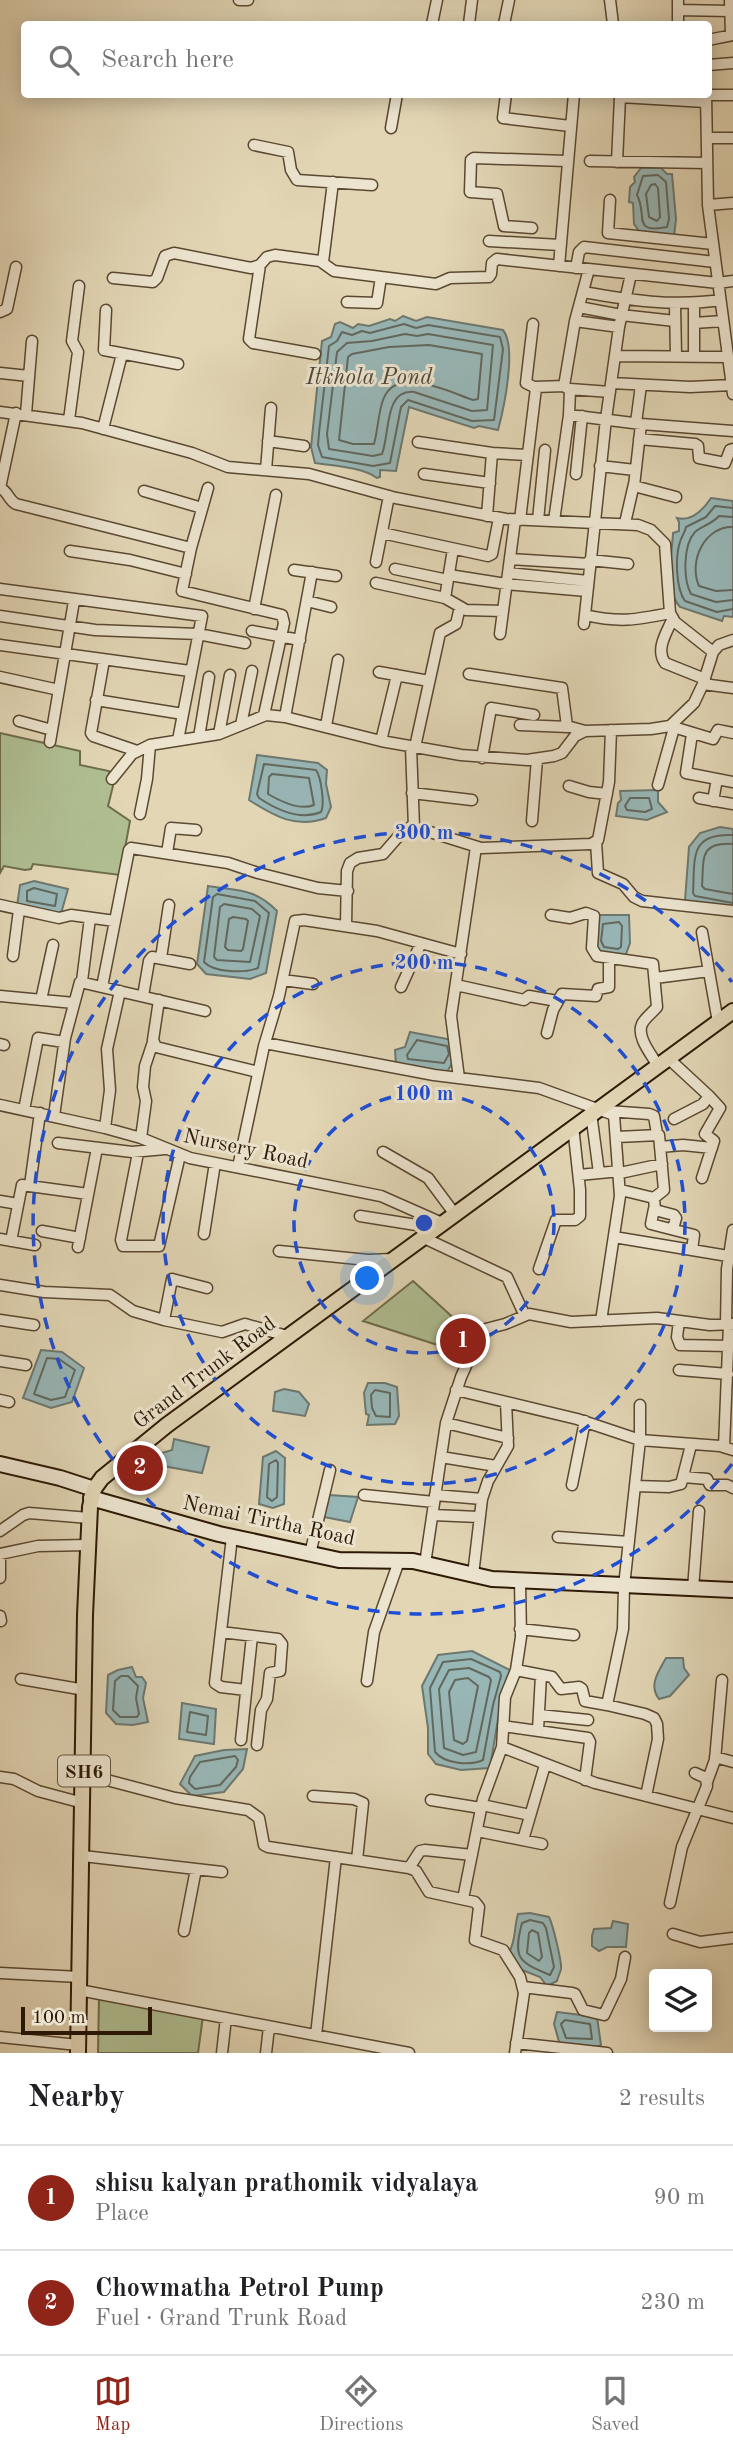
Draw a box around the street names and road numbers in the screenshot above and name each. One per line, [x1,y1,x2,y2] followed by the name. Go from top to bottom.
[181,1126,310,1173] street label: Nursery Road
[130,1313,280,1433] street label: Grand Trunk Road
[181,1493,357,1550] street label: Nemai Tirtha Road
[58,1756,110,1786] road number: SH6

